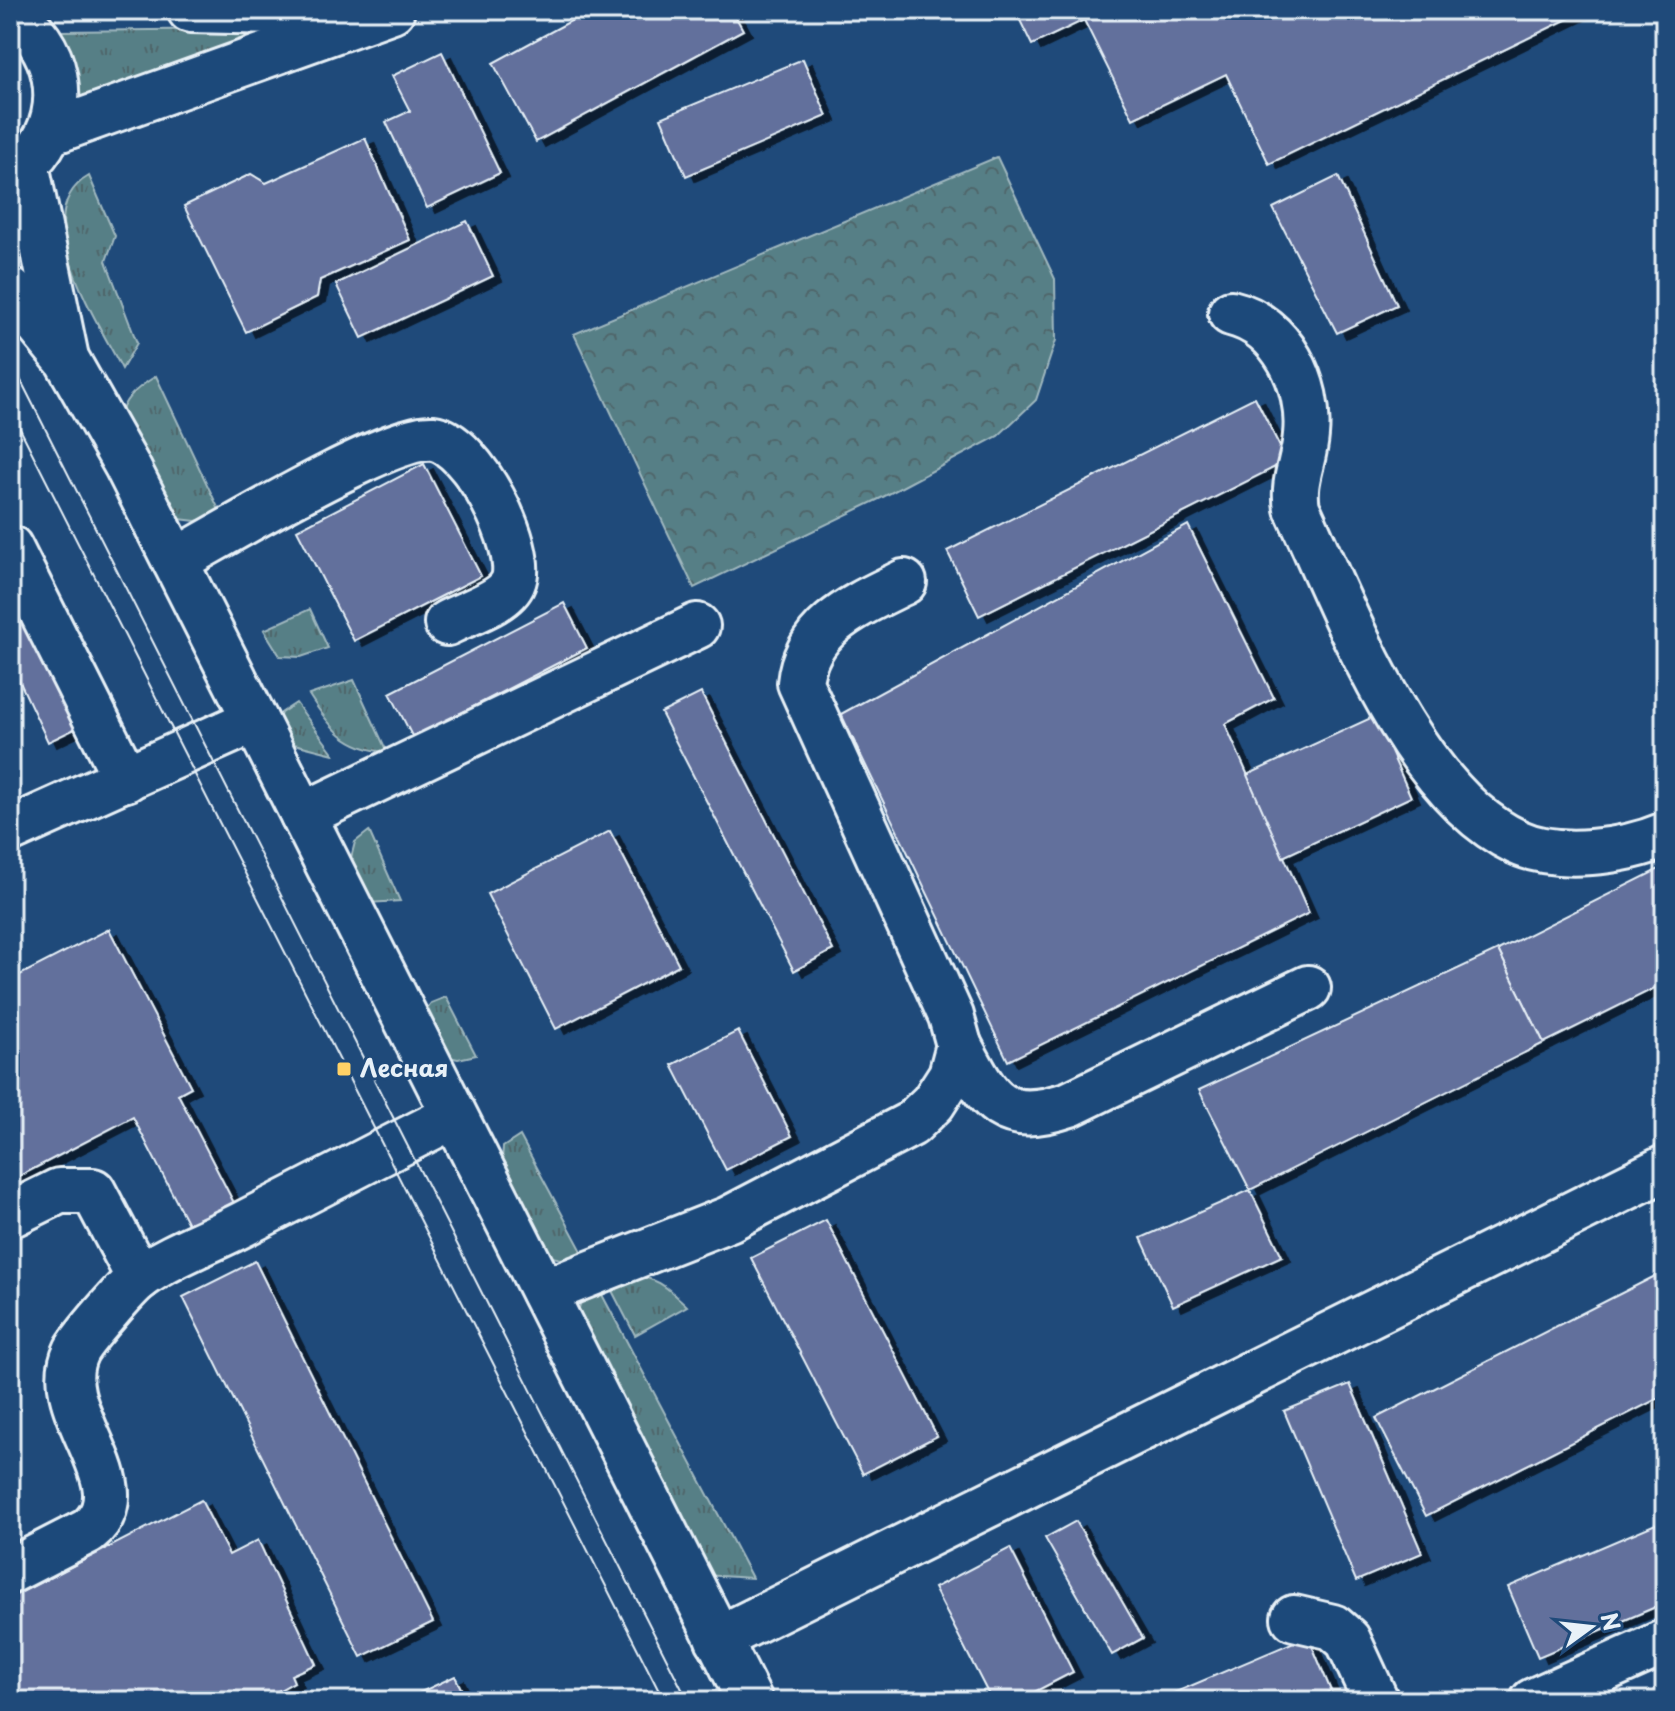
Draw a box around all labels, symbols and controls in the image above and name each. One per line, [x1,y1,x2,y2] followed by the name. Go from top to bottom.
[360,1049,448,1085] place label: Лесная
[335,1060,353,1078] marker: Лесная
[1551,1587,1631,1667] north arrow
[1594,1609,1630,1634] text: N

